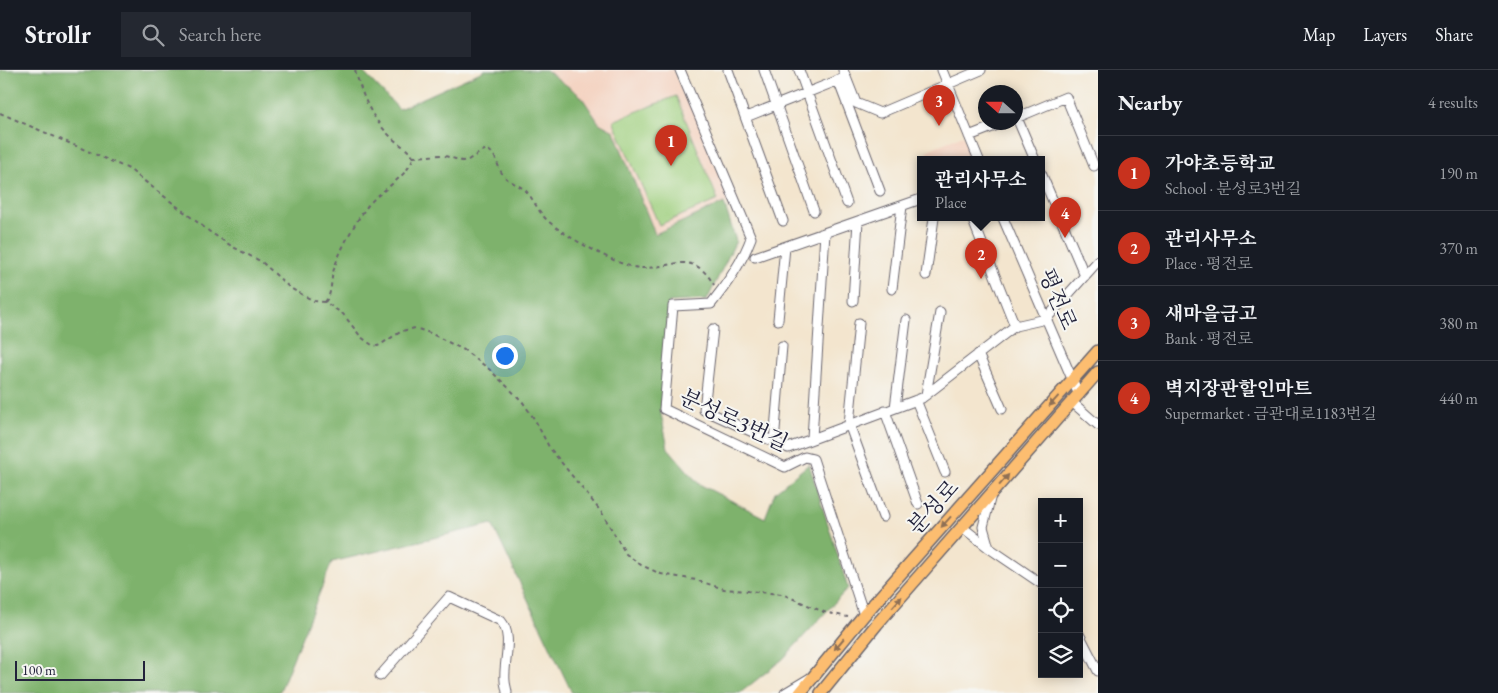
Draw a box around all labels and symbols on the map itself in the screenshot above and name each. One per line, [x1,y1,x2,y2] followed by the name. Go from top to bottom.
[923,85,955,126] pin: 3
[978,85,1023,130] north arrow
[655,125,687,166] pin: 1
[1049,197,1081,238] pin: 4
[965,238,997,279] pin: 2
[1032,264,1084,334] street label: 평전로
[492,343,518,369] your location
[675,382,793,458] street label: 분성로3번길
[1048,394,1060,406] one-way arrow
[901,474,965,540] street label: 분성로
[998,474,1010,486] one-way arrow
[940,516,952,528] one-way arrow
[891,596,903,608] one-way arrow
[834,638,845,651] one-way arrow
[15,658,145,681] scale bar

